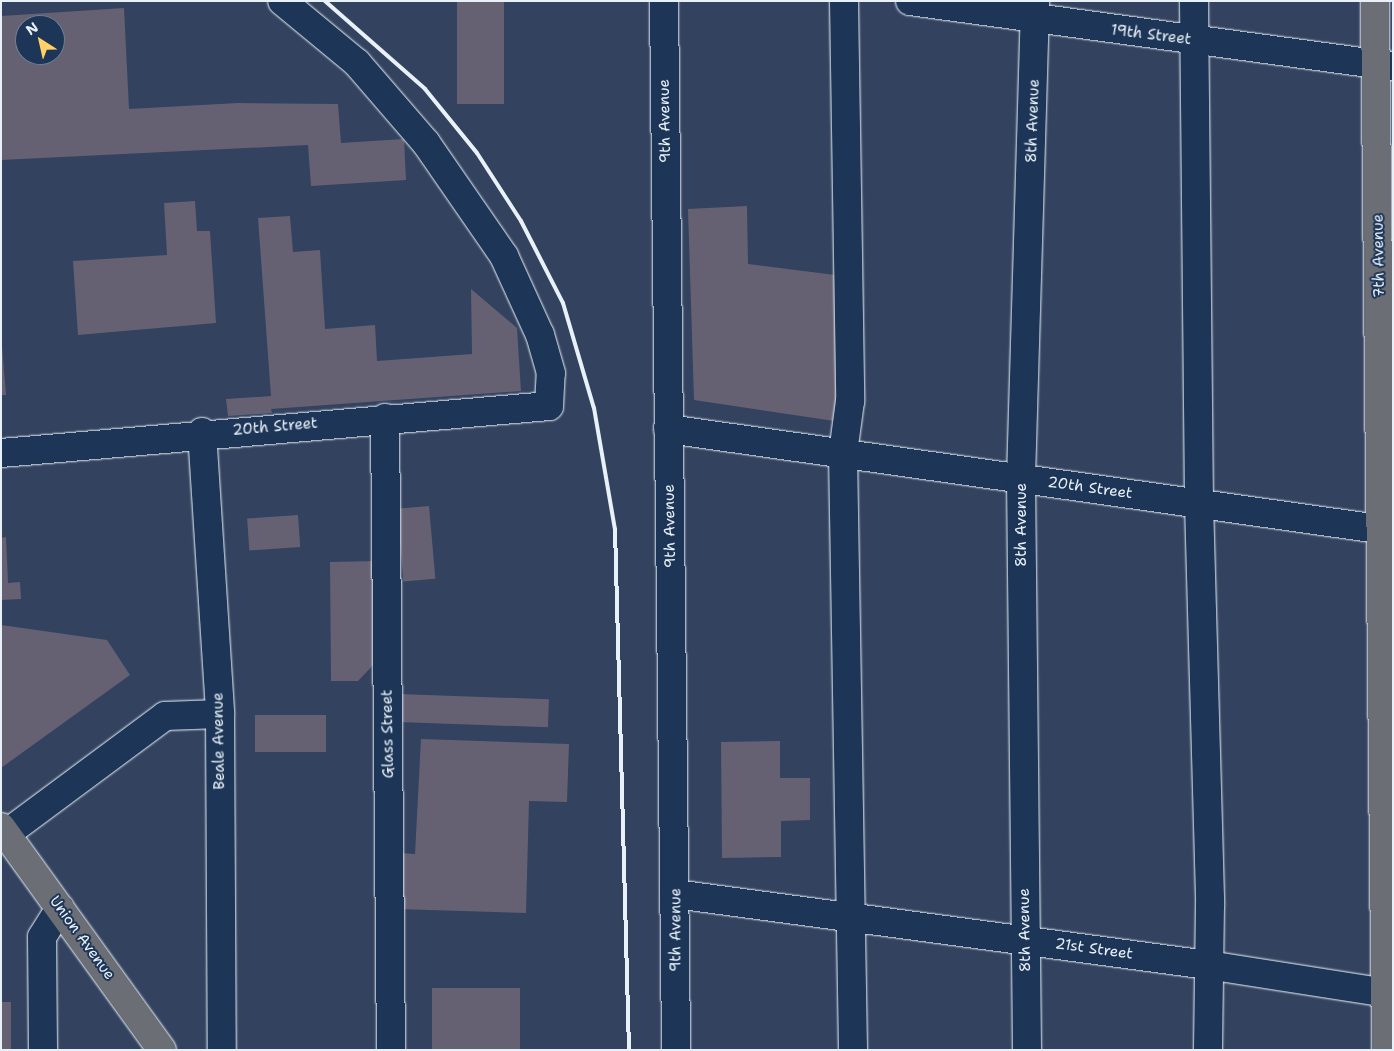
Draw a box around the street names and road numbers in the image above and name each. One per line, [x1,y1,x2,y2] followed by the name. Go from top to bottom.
[1110,21,1192,49] street label: 19th Street
[655,79,675,163] street label: 9th Avenue
[1023,79,1043,163] street label: 8th Avenue
[1369,214,1389,298] street label: 7th Avenue
[232,414,318,440] street label: 20th Street
[1046,473,1134,503] street label: 20th Street
[1013,483,1031,567] street label: 8th Avenue
[660,484,680,568] street label: 9th Avenue
[378,689,398,779] street label: Glass Street
[209,692,229,790] street label: Beale Avenue
[667,888,685,972] street label: 9th Avenue
[1015,888,1035,972] street label: 8th Avenue
[46,893,118,983] street label: Union Avenue
[1054,935,1134,963] street label: 21st Street

